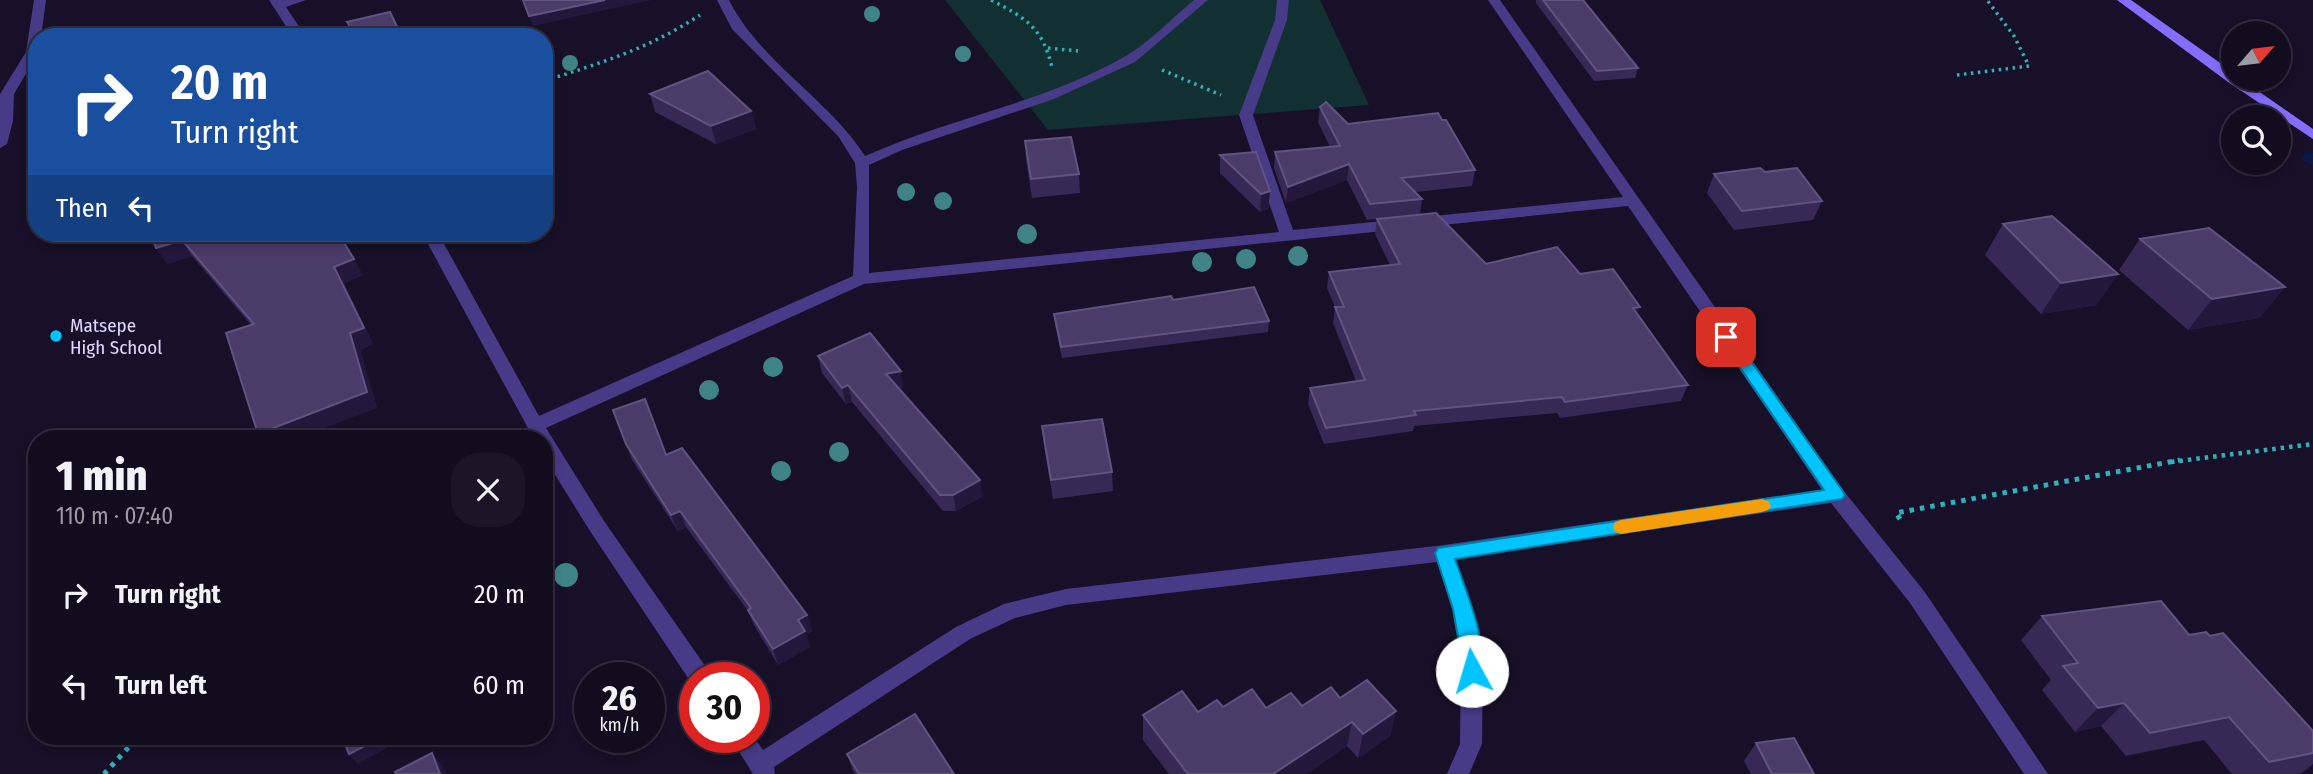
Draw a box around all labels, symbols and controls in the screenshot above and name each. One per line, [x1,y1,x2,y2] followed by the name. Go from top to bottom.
[2221,21,2291,91] north arrow
[2221,21,2291,175] map controls
[171,53,268,112] text: 20 m
[56,56,147,147] icon: right
[2221,105,2291,175] button: search
[171,113,298,151] text: Turn right
[122,189,160,227] icon: left
[56,193,108,224] text: Then
[1696,307,1756,367] pin
[70,314,162,359] place label: Matsepe High School
[1707,318,1745,356] icon: arrive
[48,328,64,344] marker: Matsepe High School
[56,451,147,501] text: 1 min
[451,453,525,527] button: close
[56,502,173,530] text: 110 m · 07:40
[56,576,94,614] icon: right
[115,579,221,610] text: Turn right
[474,579,525,610] text: 20 m
[1435,634,1509,708] position arrow
[679,662,770,753] speed limit sign: 30
[56,667,94,705] icon: left
[115,670,207,701] text: Turn left
[472,670,525,701] text: 60 m
[602,677,637,719] text: 26
[599,714,640,736] text: km/h

